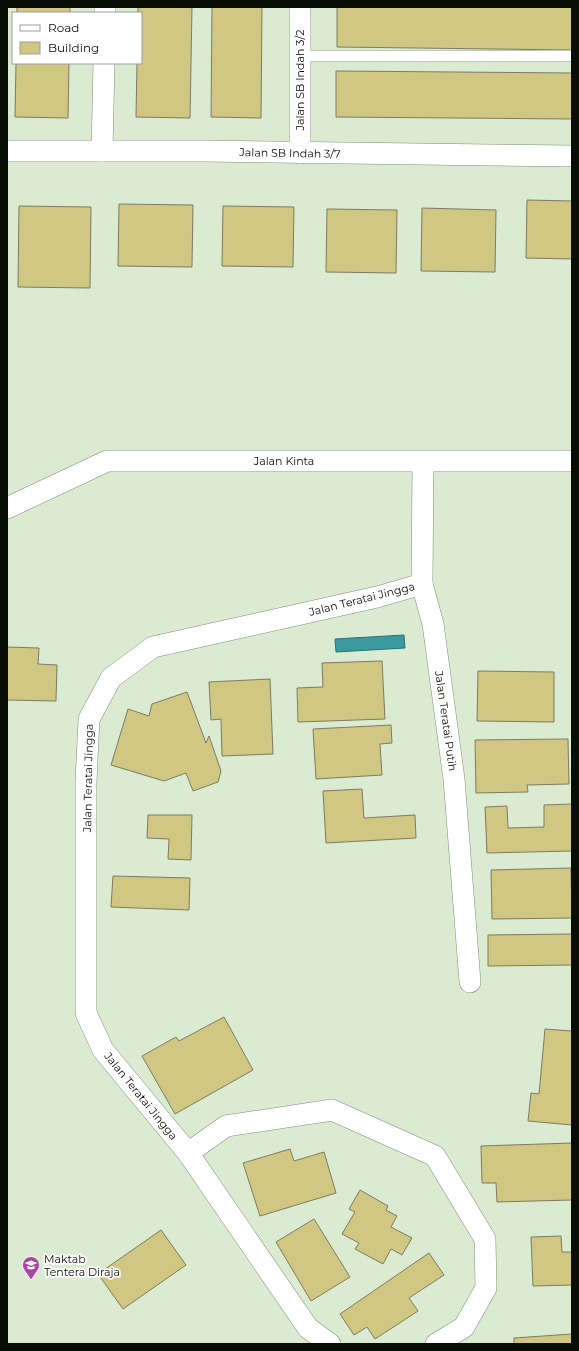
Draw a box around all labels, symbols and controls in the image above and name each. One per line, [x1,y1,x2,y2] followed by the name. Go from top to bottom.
[12,12,142,64] legend
[48,20,79,35] text: Road
[293,30,307,131] street label: Jalan SB Indah 3/2
[48,40,99,55] text: Building
[238,145,341,161] street label: Jalan SB Indah 3/7
[253,454,314,468] street label: Jalan Kinta
[307,579,416,619] street label: Jalan Teratai Jingga
[432,669,460,772] street label: Jalan Teratai Putih
[80,724,96,833] street label: Jalan Teratai Jingga
[101,1049,181,1143] street label: Jalan Teratai Jingga
[44,1252,120,1279] place label: Maktab Tentera Diraja
[21,1255,41,1280] school or university icon: Maktab Tentera Diraja

